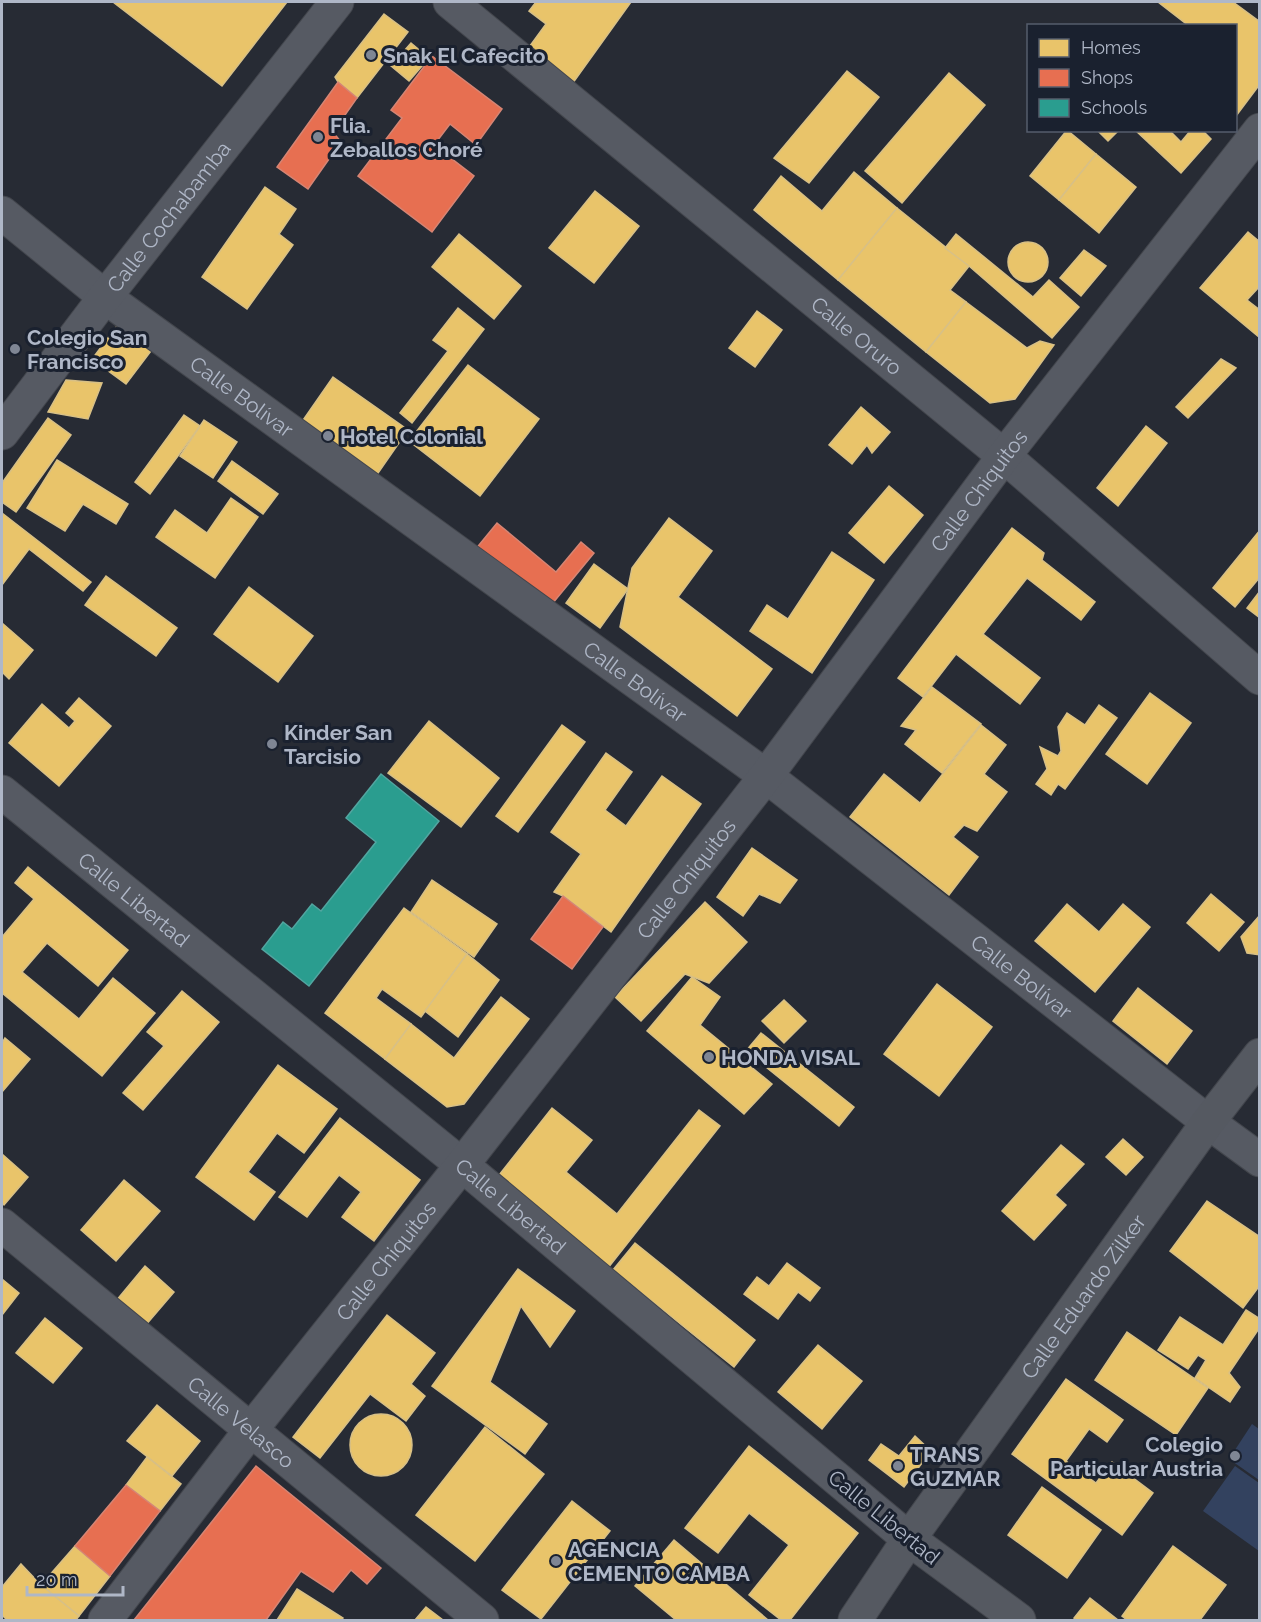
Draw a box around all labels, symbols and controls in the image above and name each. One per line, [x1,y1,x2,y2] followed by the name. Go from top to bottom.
[1027,24,1237,132] legend
[1081,37,1141,58] text: Homes
[383,43,546,68] place label: Snak El Cafecito
[364,48,378,62] marker: Snak El Cafecito
[1081,67,1133,88] text: Shops
[1081,97,1148,118] text: Schools
[330,113,483,162] place label: Flia. Zeballos Choré
[311,130,325,144] marker: Flia. Zeballos Choré
[101,136,235,297] street label: Calle Cochabamba
[806,291,907,380] street label: Calle Oruro
[27,325,147,374] place label: Colegio San Francisco
[8,342,22,356] marker: Colegio San Francisco
[185,350,299,442] street label: Calle Bolívar
[340,424,483,449] place label: Hotel Colonial
[925,425,1032,556] street label: Calle Chiquitos
[321,429,335,443] marker: Hotel Colonial
[579,636,692,728] street label: Calle Bolívar
[284,720,393,769] place label: Kinder San Tarcisio
[265,737,279,751] marker: Kinder San Tarcisio
[631,813,741,944] street label: Calle Chiquitos
[73,847,195,952] street label: Calle Libertad
[966,929,1078,1024] street label: Calle Bolívar
[721,1045,861,1070] place label: HONDA VISAL
[702,1050,716,1064] marker: HONDA VISAL
[451,1153,571,1259] street label: Calle Libertad
[331,1196,441,1325] street label: Calle Chiquitos
[1016,1209,1151,1383] street label: Calle Eduardo Zilker
[183,1371,300,1473] street label: Calle Velasco
[1050,1432,1223,1481] place label: Colegio Particular Austria
[910,1442,1000,1491] place label: TRANS GUZMAR
[1228,1449,1242,1463] marker: Colegio Particular Austria
[891,1459,905,1473] marker: TRANS GUZMAR
[823,1464,945,1570] street label: Calle Libertad
[568,1537,751,1586] place label: AGENCIA CEMENTO CAMBA
[549,1554,563,1568] marker: AGENCIA CEMENTO CAMBA
[27,1559,123,1597] scale bar
[36,1569,78,1590] text: 20 m

